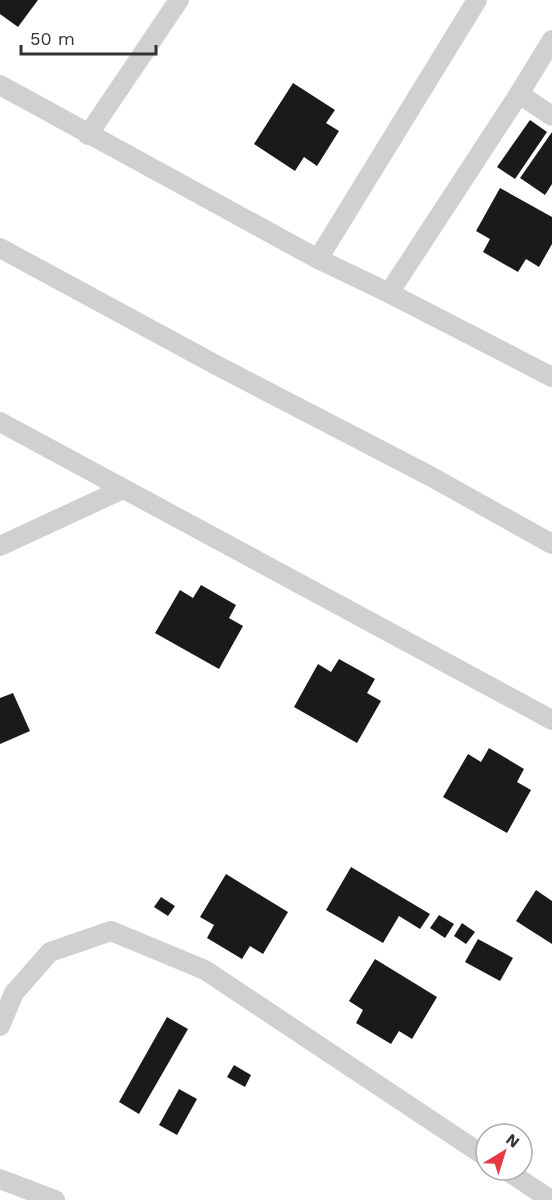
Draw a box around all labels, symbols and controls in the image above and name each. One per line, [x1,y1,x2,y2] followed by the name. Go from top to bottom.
[21,18,156,56] scale bar
[30,28,75,49] text: 50 m
[474,1122,534,1182] north arrow
[502,1129,523,1152] text: N

